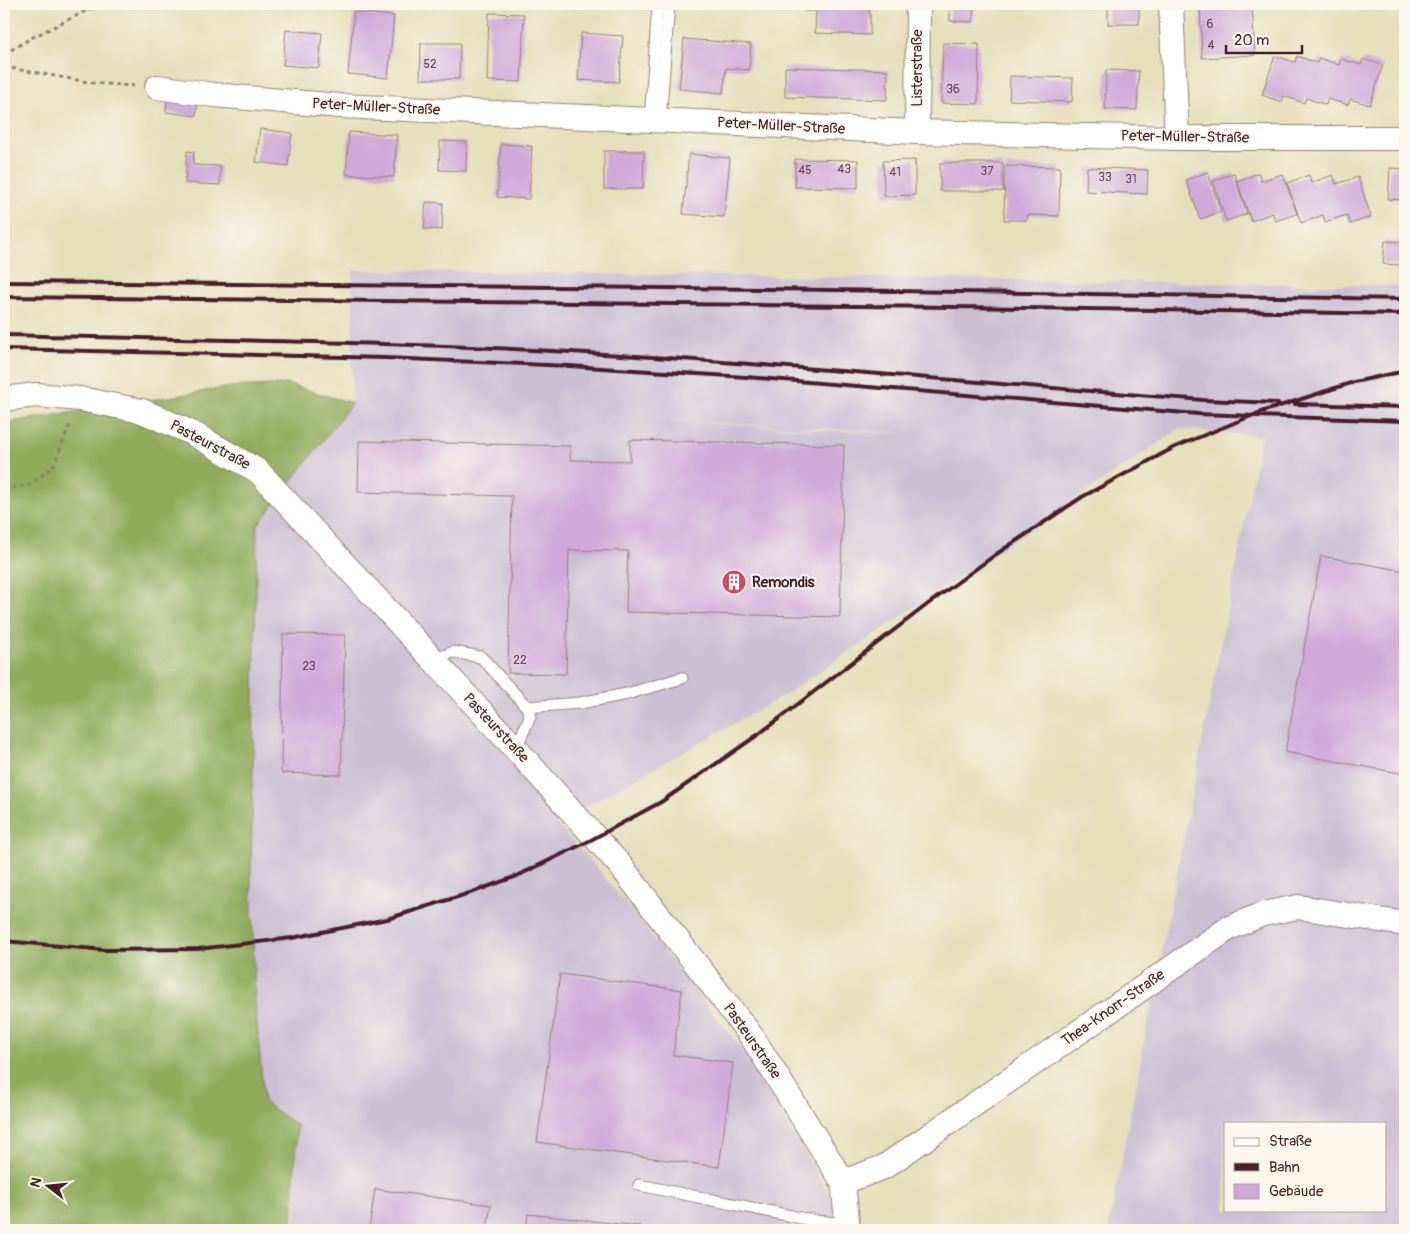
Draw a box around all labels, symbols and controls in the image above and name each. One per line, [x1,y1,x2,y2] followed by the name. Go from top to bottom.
[1207,17,1214,32] house number: 6
[1226,22,1303,54] scale bar
[908,29,927,107] street label: Listerstraße
[1234,31,1269,50] text: 20 m
[1208,38,1215,53] house number: 4
[423,57,437,72] house number: 52
[946,82,960,97] house number: 36
[311,94,441,120] street label: Peter-Müller-Straße
[716,113,846,139] street label: Peter-Müller-Straße
[1121,126,1250,148] street label: Peter-Müller-Straße
[837,162,851,177] house number: 43
[798,163,812,178] house number: 45
[980,164,994,179] house number: 37
[889,165,901,180] house number: 41
[1098,170,1112,185] house number: 33
[1125,172,1137,187] house number: 31
[167,416,254,474] street label: Pasteurstraße
[721,569,747,595] building icon: Remondis
[752,573,815,592] place label: Remondis
[513,653,527,668] house number: 22
[302,659,316,674] house number: 23
[459,689,533,767] street label: Pasteurstraße
[1058,965,1169,1051] street label: Thea-Knorr-Straße
[719,999,785,1083] street label: Pasteurstraße
[1224,1122,1386,1212] legend
[1269,1132,1312,1151] text: Straße
[1269,1158,1300,1177] text: Bahn
[22,1162,72,1212] north arrow
[27,1176,45,1189] text: N
[1269,1182,1324,1201] text: Gebäude

